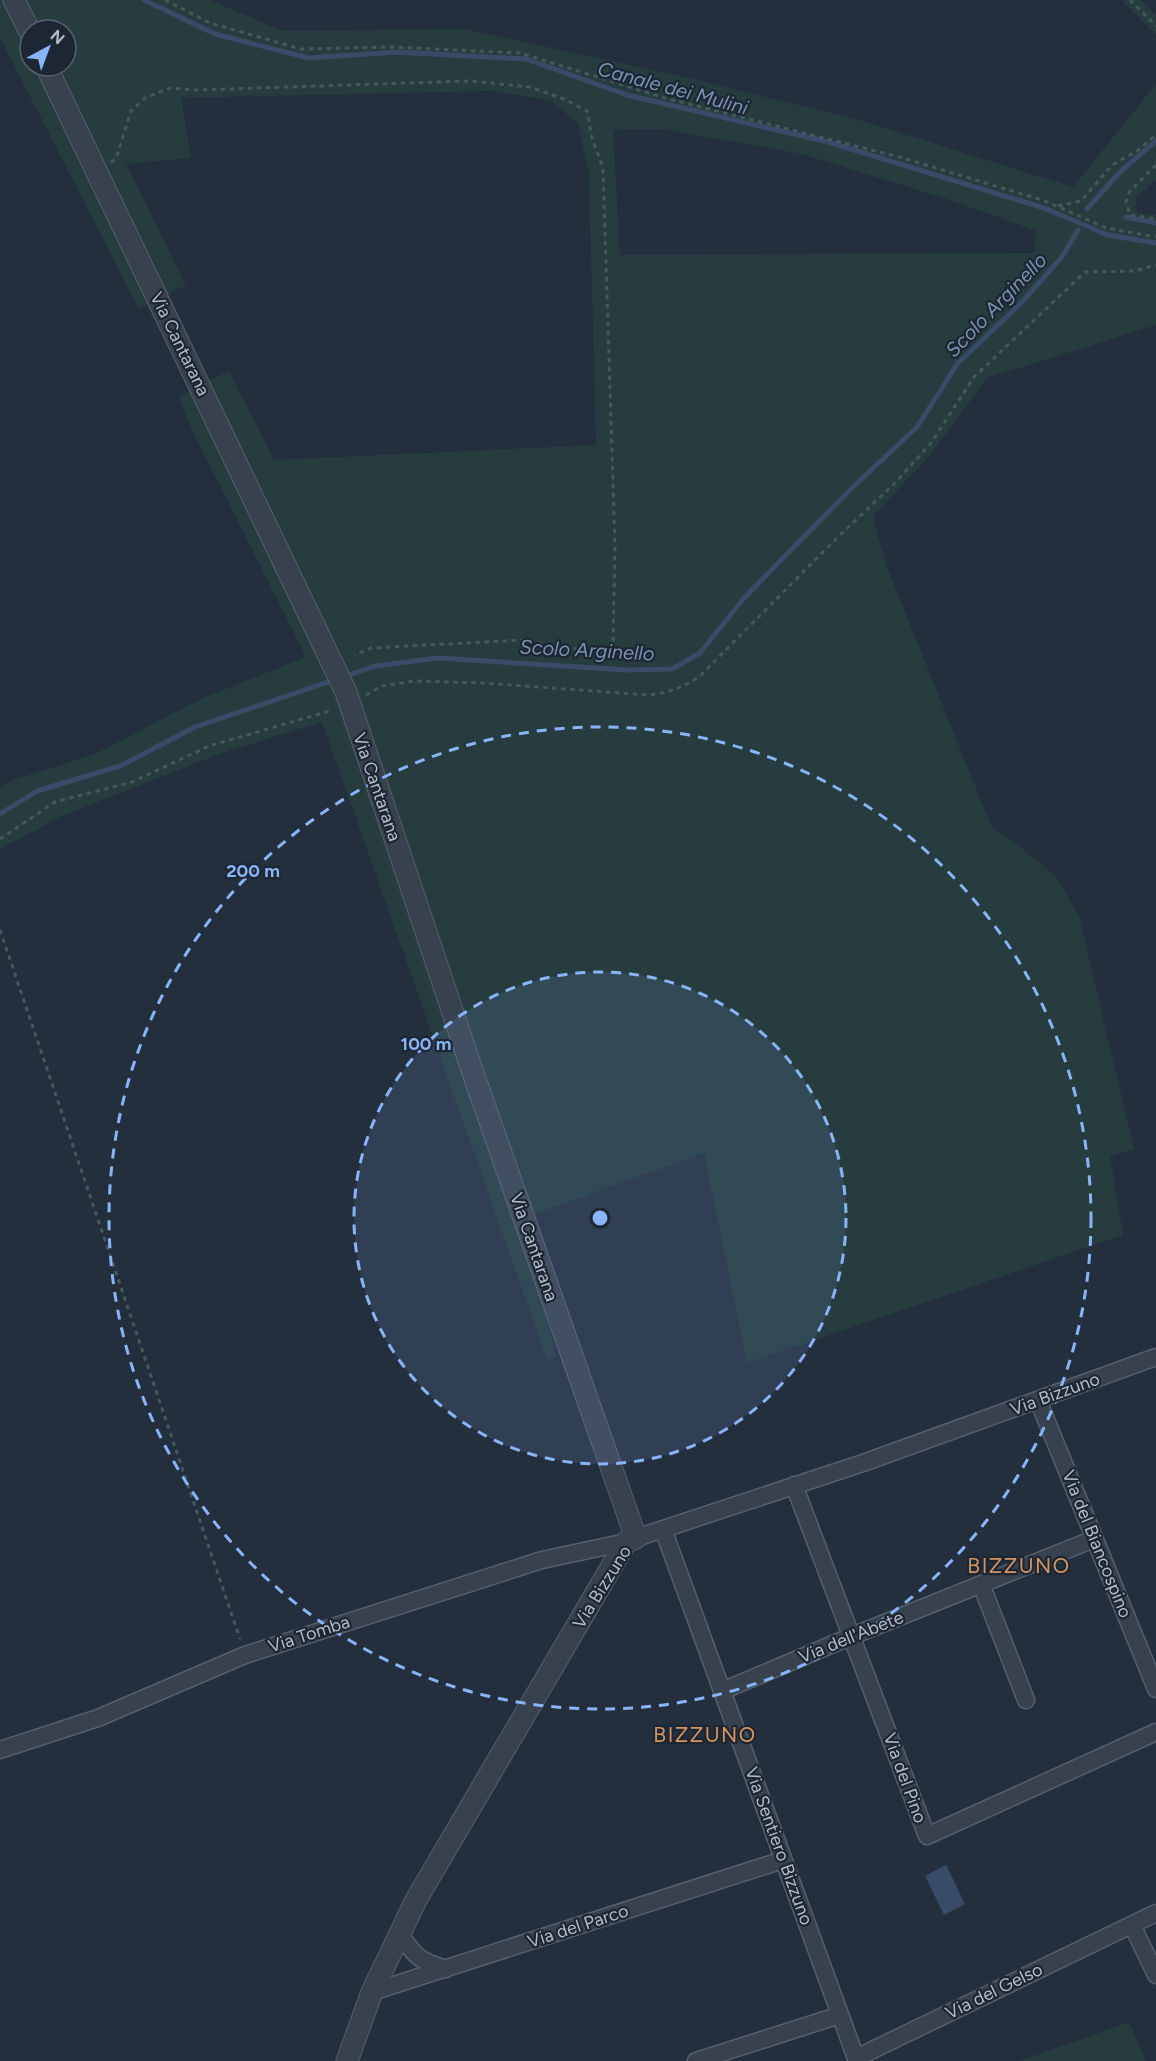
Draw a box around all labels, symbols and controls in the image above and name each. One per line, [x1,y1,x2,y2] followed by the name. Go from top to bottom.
[18,18,78,78] north arrow
[47,26,68,48] text: N
[595,56,751,120] water label: Canale dei Mulini
[940,248,1052,362] water label: Scolo Arginello
[145,288,215,400] street label: Via Cantarana
[519,634,656,666] water label: Scolo Arginello
[348,730,406,844] street label: Via Cantarana
[226,860,280,882] text: 200 m
[401,1033,451,1055] text: 100 m
[505,1190,563,1304] street label: Via Cantarana
[590,1208,610,1228] centre of rings
[1007,1368,1103,1420] street label: Via Bizzuno
[1057,1467,1137,1621] street label: Via del Biancospino
[568,1541,636,1633] street label: Via Bizzuno
[967,1553,1071,1578] district label: BIZZUNO
[795,1606,907,1668] street label: Via dell'Abete
[265,1610,353,1658] street label: Via Tomba
[653,1722,757,1747] district label: BIZZUNO
[879,1730,931,1826] street label: Via del Pino
[740,1764,818,1928] street label: Via Sentiero Bizzuno
[525,1899,631,1953] street label: Via del Parco
[942,1958,1046,2024] street label: Via del Gelso

